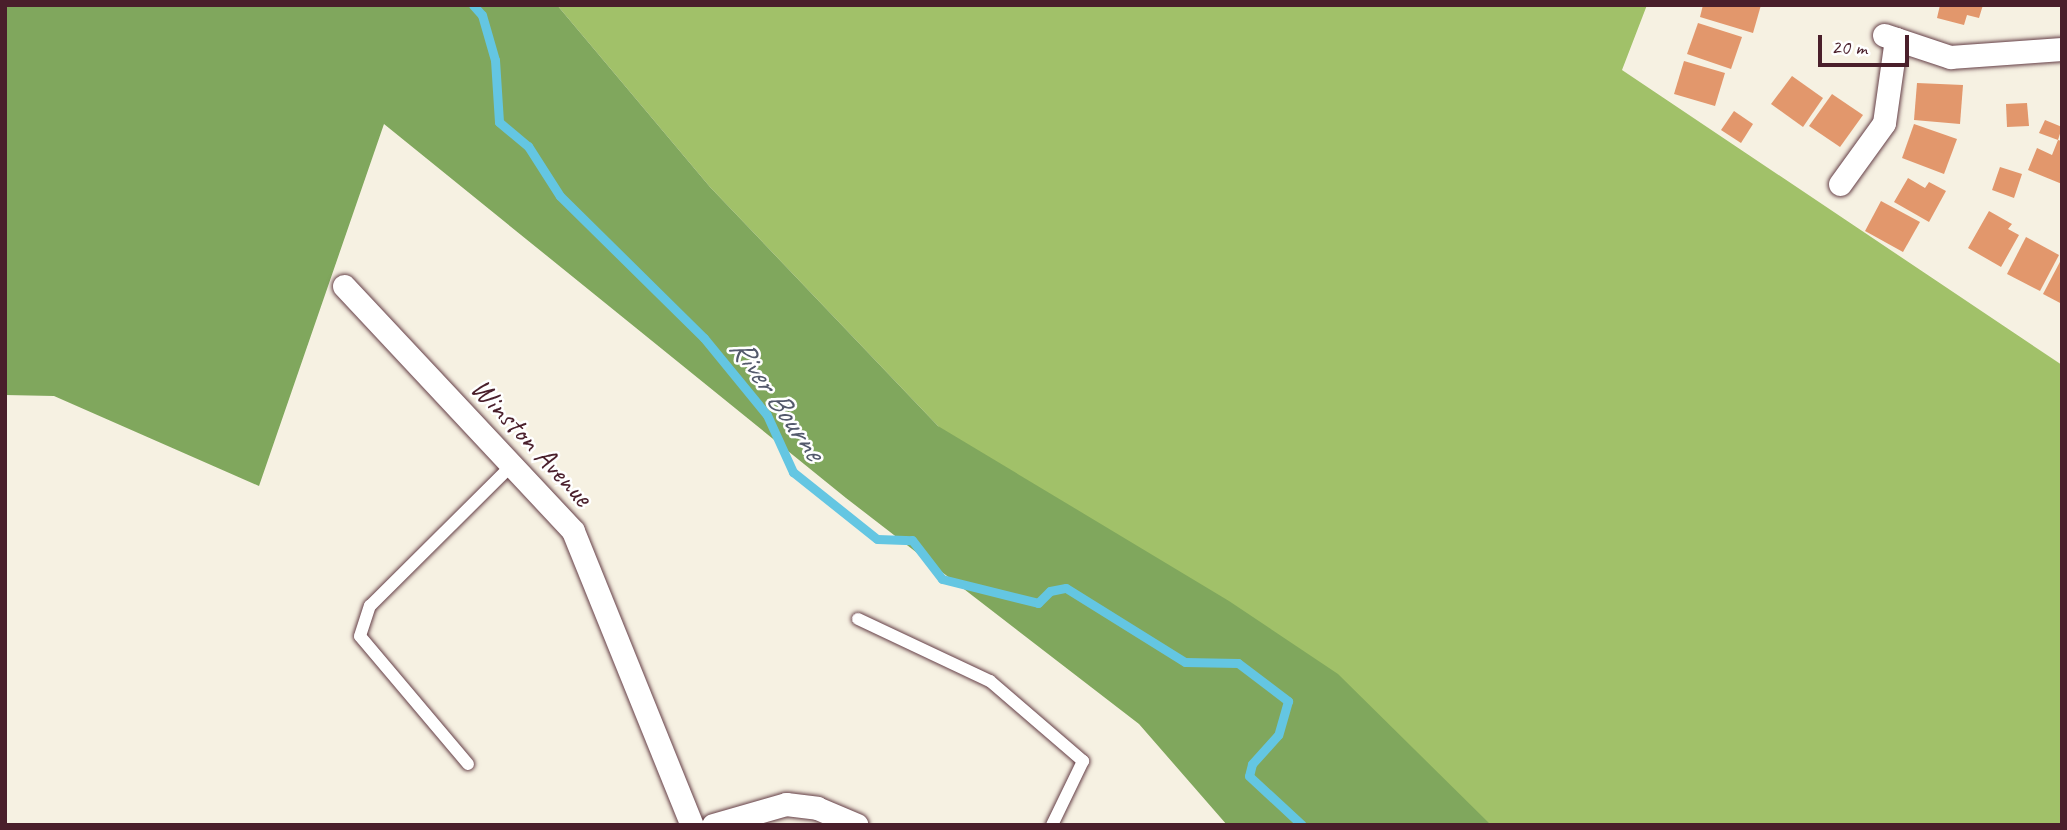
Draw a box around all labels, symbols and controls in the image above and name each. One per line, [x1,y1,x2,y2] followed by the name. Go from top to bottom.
[1822,21,1913,65] scale bar
[1831,34,1867,60] text: 20 m
[721,331,833,467] water label: River Bourne
[464,370,600,514] street label: Winston Avenue

